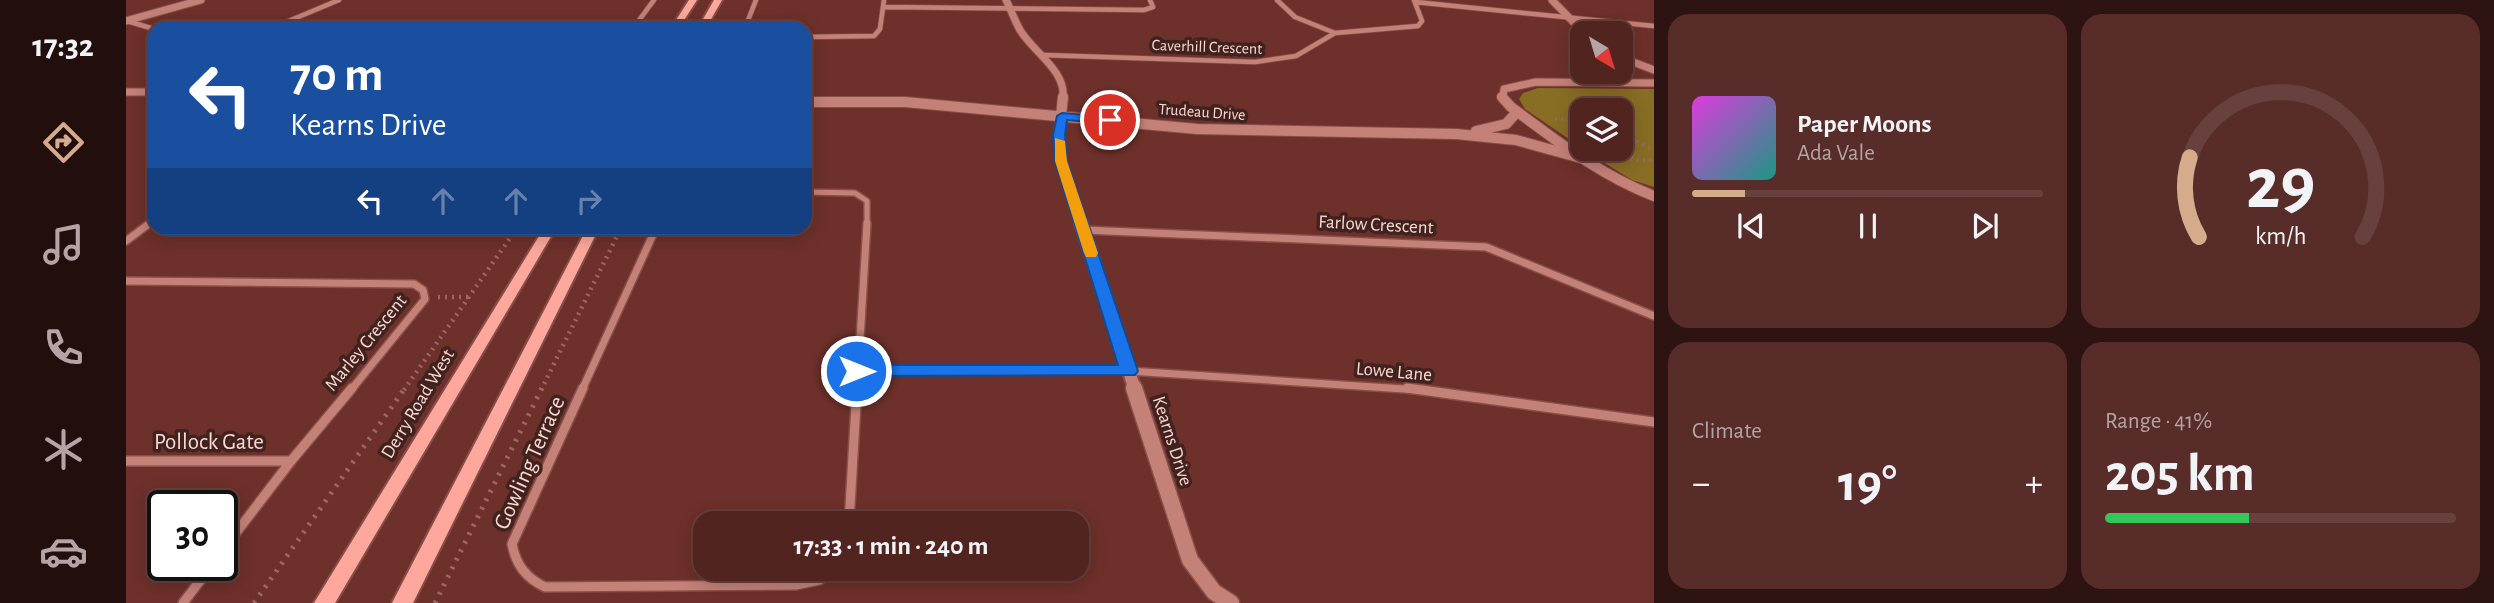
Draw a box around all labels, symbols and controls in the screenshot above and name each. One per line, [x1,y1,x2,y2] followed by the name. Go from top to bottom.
[1570,21,1633,84] north arrow
[1570,21,1633,161] map controls
[32,30,94,62] text: 17:32
[1151,37,1263,57] street label: Caverhill Crescent
[175,49,266,140] icon: left
[290,51,384,100] text: 70 m
[1080,90,1140,150] pin
[1570,98,1633,161] button: layers
[1091,101,1129,139] icon: arrive
[1158,101,1246,123] street label: Trudeau Drive
[290,109,447,141] text: Kearns Drive
[1797,111,1932,137] text: Paper Moons
[39,118,88,167] icon: directions
[1797,142,1875,165] text: Ada Vale
[2246,149,2315,222] text: 29
[351,182,389,220] icon: left
[424,182,462,220] icon: ahead
[497,182,535,220] icon: ahead
[570,182,608,220] icon: right
[1732,207,1770,245] icon: previous
[1849,207,1887,245] icon: pause
[1966,207,2004,245] icon: next
[1318,212,1434,238] street label: Farlow Crescent
[39,220,88,269] icon: music
[2255,224,2306,249] text: km/h
[322,291,410,395] street label: Marley Crescent
[39,323,88,372] icon: phone
[819,334,893,408] position arrow
[378,346,458,462] street label: Derry Road West
[1355,359,1433,385] street label: Lowe Lane
[490,393,570,533] street label: Gowling Terrace
[1149,394,1195,488] street label: Kearns Drive
[2105,410,2212,433] text: Range · 41%
[1692,420,1762,443] text: Climate
[39,425,88,474] icon: climate
[154,431,264,454] street label: Pollock Gate
[2105,448,2255,500] text: 205 km
[1838,458,1897,510] text: 19°
[1692,465,1710,503] text: −
[2025,465,2043,503] text: +
[147,490,238,581] speed limit sign: 30
[39,527,88,576] icon: car
[793,533,989,559] text: 17:33 · 1 min · 240 m

